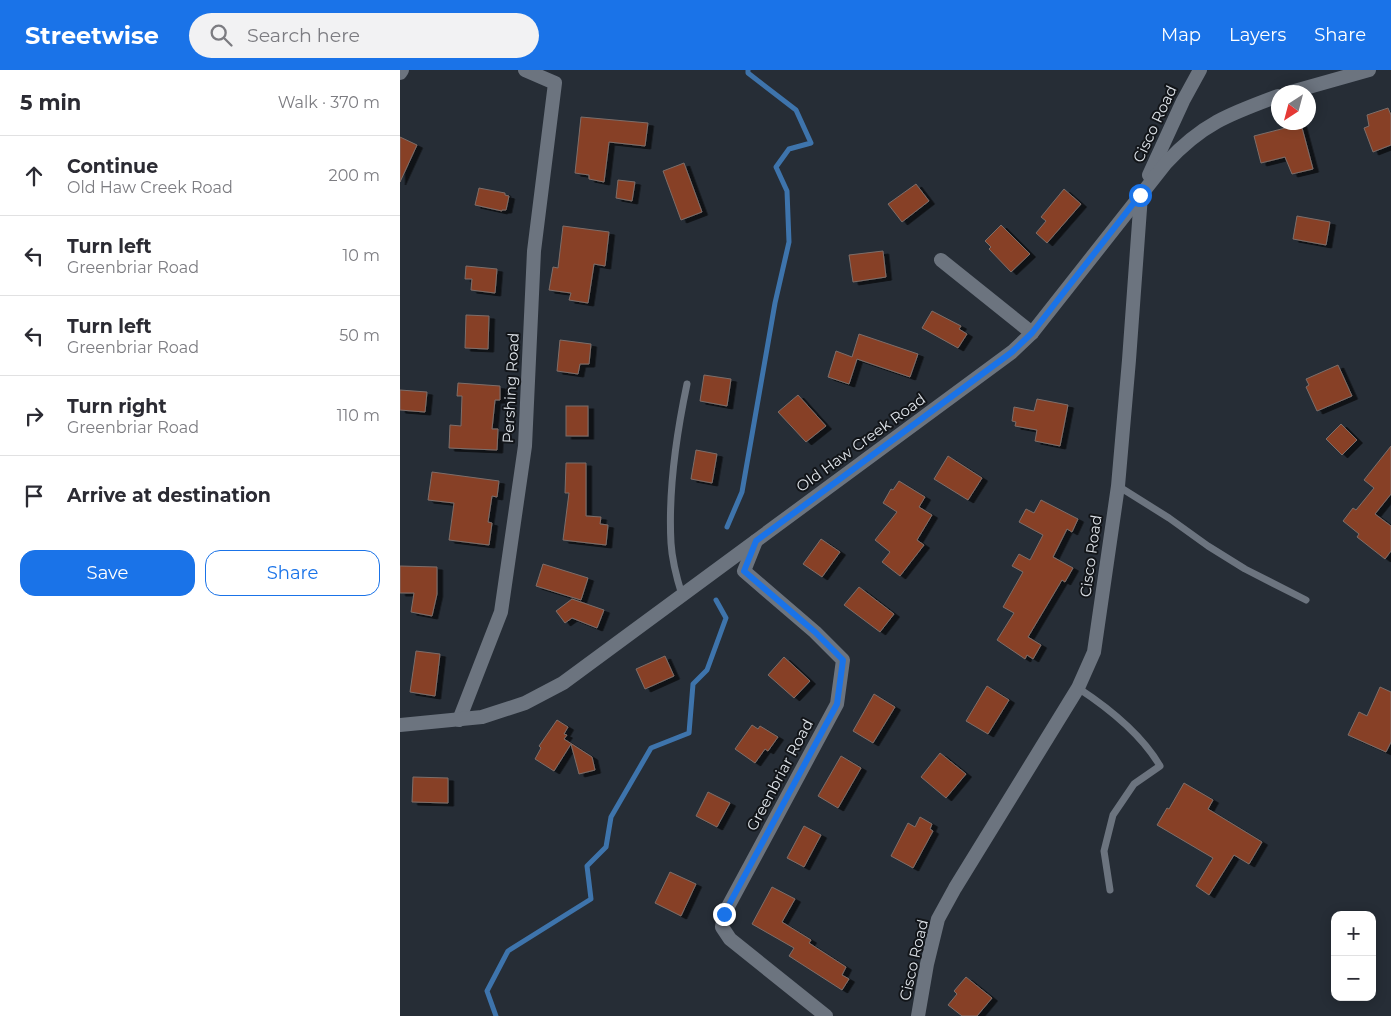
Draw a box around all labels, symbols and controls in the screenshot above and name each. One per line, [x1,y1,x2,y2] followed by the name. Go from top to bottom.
[189,13,539,58] search box
[25,21,159,50] text: Streetwise
[207,21,235,49] icon: search
[247,24,360,47] text: Search here
[1161,24,1201,46] text: Map
[1229,24,1286,46] text: Layers
[1314,24,1366,46] text: Share
[1128,82,1181,165] street label: Cisco Road
[1271,85,1316,130] north arrow
[20,90,81,115] text: 5 min
[278,93,380,112] text: Walk · 370 m
[67,155,158,178] text: Continue
[20,162,48,190] icon: ahead
[329,166,380,185] text: 200 m
[67,178,233,197] text: Old Haw Creek Road
[1129,184,1152,207] route start
[67,235,152,258] text: Turn left
[20,242,48,270] icon: left
[342,246,380,265] text: 10 m
[67,258,199,277] text: Greenbriar Road
[67,315,152,338] text: Turn left
[20,322,48,350] icon: left
[339,326,380,345] text: 50 m
[498,332,523,444] street label: Pershing Road
[67,338,199,357] text: Greenbriar Road
[792,389,929,496] street label: Old Haw Creek Road
[67,395,167,418] text: Turn right
[20,402,48,430] icon: right
[337,406,380,425] text: 110 m
[67,418,199,437] text: Greenbriar Road
[20,482,48,510] icon: arrive
[67,484,271,507] text: Arrive at destination
[1075,514,1106,598] street label: Cisco Road
[20,550,195,596] button: Save
[205,550,380,596] button: Share
[742,716,817,834] street label: Greenbriar Road
[713,903,736,926] route end
[1331,911,1376,1001] map controls
[1331,911,1376,956] button: +
[895,917,932,1002] street label: Cisco Road
[1331,956,1376,1001] button: −

